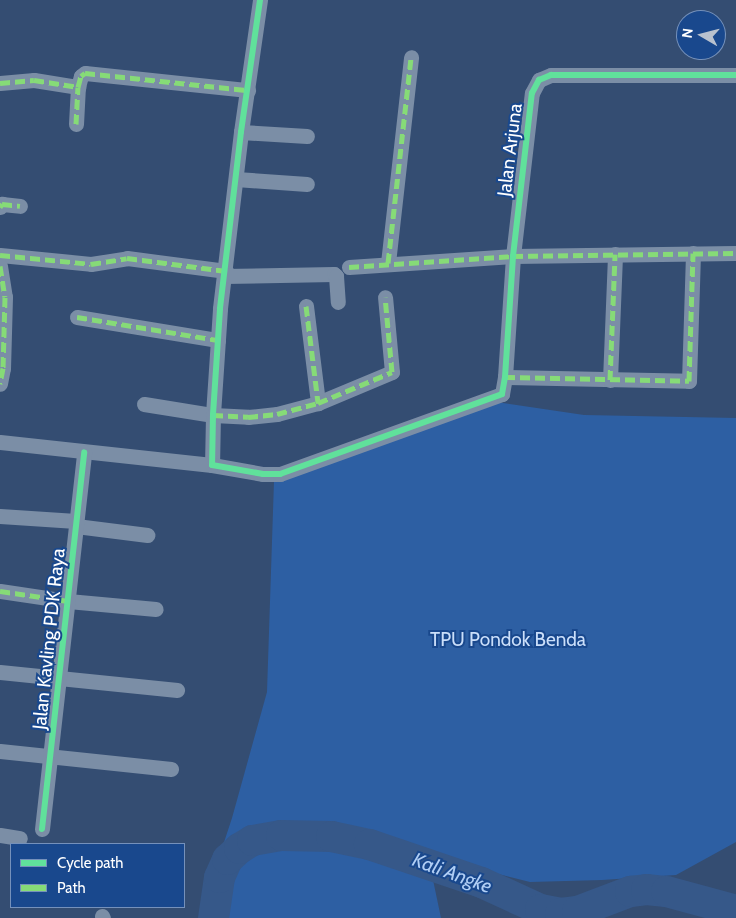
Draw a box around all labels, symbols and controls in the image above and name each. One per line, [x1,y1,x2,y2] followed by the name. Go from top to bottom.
[676,10,726,60] north arrow
[678,27,697,39] text: N
[493,102,527,198] street label: Jalan Arjuna
[28,547,70,731] street label: Jalan Kavling PDK Raya
[430,629,586,651] park label: TPU Pondok Benda
[10,843,185,908] legend
[409,848,495,898] water label: Kali Angke
[57,854,123,872] text: Cycle path
[57,879,86,897] text: Path

